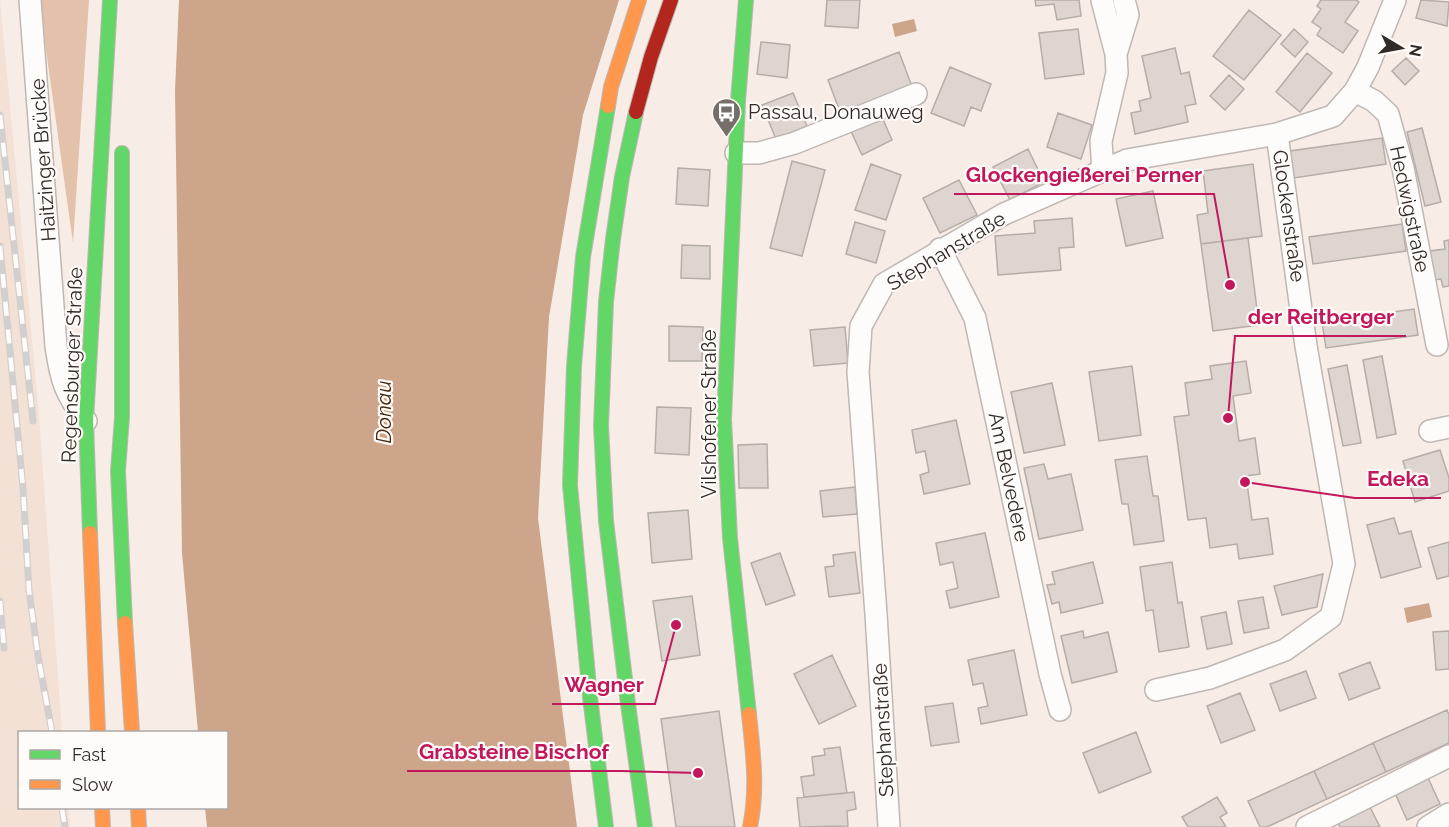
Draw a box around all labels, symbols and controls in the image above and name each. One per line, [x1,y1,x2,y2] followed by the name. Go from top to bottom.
[1371,18,1431,78] north arrow
[1405,43,1426,58] text: N
[25,77,61,242] street label: Haitzinger Brücke
[711,96,743,138] bus stop icon: Passau, Donauweg
[748,100,924,124] place label: Passau, Donauweg
[1385,144,1435,275] street label: Hedwigstraße
[1268,148,1310,284] street label: Glockenstraße
[954,155,1214,194] callout: Glockengießerei Perner
[966,162,1202,187] text: Glockengießerei Perner
[882,206,1010,296] street label: Stephanstraße
[57,266,87,463] street label: Regensburger Straße
[1235,297,1406,336] callout: der Reitberger
[1248,304,1394,329] text: der Reitberger
[697,329,721,498] street label: Vilshofener Straße
[371,381,396,443] water label: Donau
[984,410,1034,544] street label: Am Belvedere
[1355,459,1441,498] callout: Edeka
[1367,466,1429,491] text: Edeka
[868,662,898,797] street label: Stephanstraße
[552,665,655,704] callout: Wagner
[564,672,644,697] text: Wagner
[18,731,228,809] legend
[407,732,622,771] callout: Grabsteine Bischof
[419,739,610,764] text: Grabsteine Bischof
[72,744,106,765] text: Fast
[72,774,113,795] text: Slow

